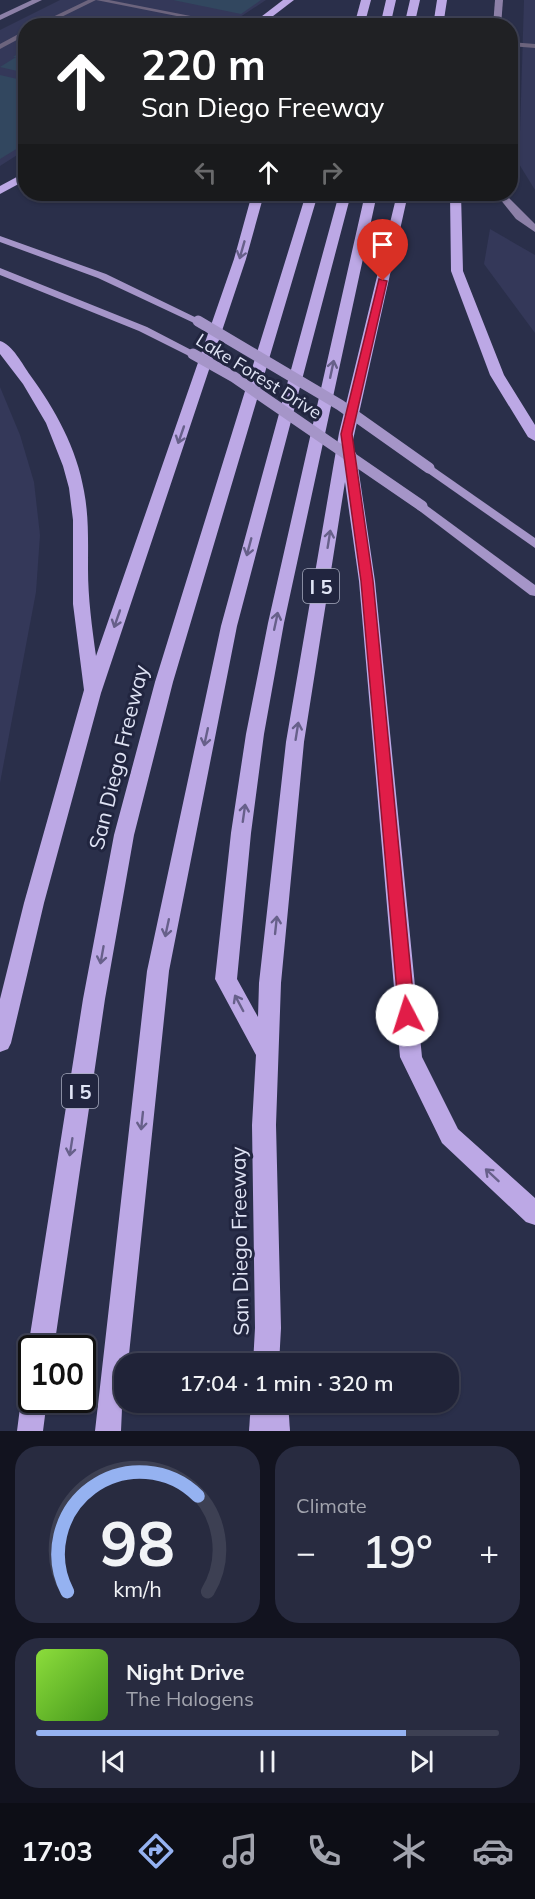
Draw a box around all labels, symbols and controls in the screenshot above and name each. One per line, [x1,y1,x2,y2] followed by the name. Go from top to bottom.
[141,38,266,91] text: 220 m
[42,42,120,120] icon: ahead
[141,90,384,124] text: San Diego Freeway
[189,156,222,189] icon: left
[252,156,285,189] icon: ahead
[315,156,348,189] icon: right
[357,219,408,281] pin
[366,228,399,261] icon: arrive
[236,240,248,259] one-way arrow
[192,328,326,424] street label: Lake Forest Drive
[326,359,338,378] one-way arrow
[175,425,186,444] one-way arrow
[324,529,335,549] one-way arrow
[243,537,255,556] one-way arrow
[303,569,339,603] road number: I 5
[111,609,122,628] one-way arrow
[271,611,282,631] one-way arrow
[82,662,154,852] street label: San Diego Freeway
[292,722,303,741] one-way arrow
[200,727,211,746] one-way arrow
[239,803,250,823] one-way arrow
[271,916,282,935] one-way arrow
[161,918,172,937] one-way arrow
[96,944,107,964] one-way arrow
[375,983,439,1047] position arrow
[233,995,244,1013] one-way arrow
[62,1074,98,1108] road number: I 5
[136,1111,147,1131] one-way arrow
[65,1137,76,1157] one-way arrow
[224,1146,254,1336] street label: San Diego Freeway
[484,1168,499,1182] one-way arrow
[18,1335,96,1413] speed limit sign: 100
[179,1369,394,1397] text: 17:04 · 1 min · 320 m
[296,1493,367,1518] text: Climate
[100,1503,175,1582] text: 98
[362,1523,433,1579] text: 19°
[296,1531,316,1572] text: −
[479,1531,499,1572] text: +
[113,1575,162,1602] text: km/h
[126,1658,245,1686] text: Night Drive
[126,1686,254,1711] text: The Halogens
[97,1745,130,1778] icon: previous
[251,1745,284,1778] icon: pause
[405,1745,438,1778] icon: next
[135,1830,177,1872] icon: directions
[219,1830,261,1872] icon: music
[303,1830,345,1872] icon: phone
[388,1830,430,1872] icon: climate
[472,1830,514,1872] icon: car
[21,1834,93,1868] text: 17:03

